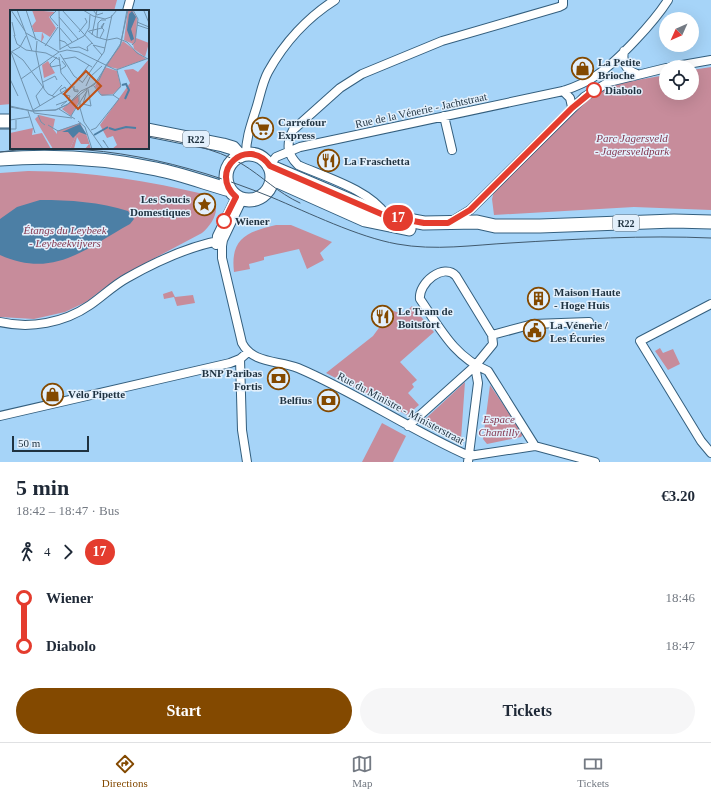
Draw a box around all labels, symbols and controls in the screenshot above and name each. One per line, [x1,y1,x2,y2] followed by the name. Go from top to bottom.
[10,10,149,149] inset map
[659,12,699,52] north arrow
[659,12,699,100] map controls
[569,55,595,81] shop icon: La Petite Brioche
[598,56,641,81] place label: La Petite Brioche
[659,60,699,100] button: locate
[586,82,602,98] marker: Diabolo
[605,84,642,96] place label: Diabolo
[354,90,488,130] street label: Rue de la Vénerie - Jachtstraat
[249,115,275,141] supermarket icon: Carrefour Express
[278,116,326,141] place label: Carrefour Express
[183,131,209,147] road number: R22
[595,132,670,157] park label: Parc Jagersveld - Jagersveldpark
[316,148,342,174] restaurant icon: La Fraschetta
[344,155,410,167] place label: La Fraschetta
[192,192,218,218] place icon: Les Soucis Domestiques
[130,193,191,218] place label: Les Soucis Domestiques
[380,205,416,231] line badge: 17
[391,210,405,225] text: 17
[216,213,232,229] marker: Wiener
[235,215,270,227] place label: Wiener
[613,215,639,231] road number: R22
[22,224,108,249] park label: Étangs du Leybeek - Leybeekvijvers
[526,285,552,311] building icon: Maison Haute - Hoge Huis
[554,286,620,311] place label: Maison Haute - Hoge Huis
[370,304,396,330] restaurant icon: Le Tram de Boitsfort
[398,305,453,330] place label: Le Tram de Boitsfort
[521,318,547,344] public building icon: La Vénerie / Les Écuries
[550,319,609,344] place label: La Vénerie / Les Écuries
[265,366,291,392] bank icon: BNP Paribas Fortis
[202,367,263,392] place label: BNP Paribas Fortis
[336,369,466,447] street label: Rue du Ministre - Ministerstraat
[39,381,65,407] shop icon: Vélo Pipette
[315,387,341,413] bank icon: Belfius
[68,388,125,400] place label: Vélo Pipette
[280,394,313,406] place label: Belfius
[479,413,520,438] park label: Espace Chantilly
[12,434,89,453] scale bar
[18,437,40,449] text: 50 m
[16,475,69,500] text: 5 min
[661,488,695,504] text: €3.20
[16,503,119,518] text: 18:42 – 18:47 · Bus
[16,541,38,563] icon: walk
[57,541,79,563] icon: forward
[44,544,51,559] text: 4
[93,544,107,559] text: 17
[46,590,93,606] text: Wiener
[665,590,695,605] text: 18:46
[46,638,96,654] text: Diabolo
[665,638,695,653] text: 18:47
[16,688,352,734] button: Start
[360,688,695,734] button: Tickets
[102,753,148,789] tab: Directions
[351,753,373,789] tab: Map
[577,753,609,789] tab: Tickets

